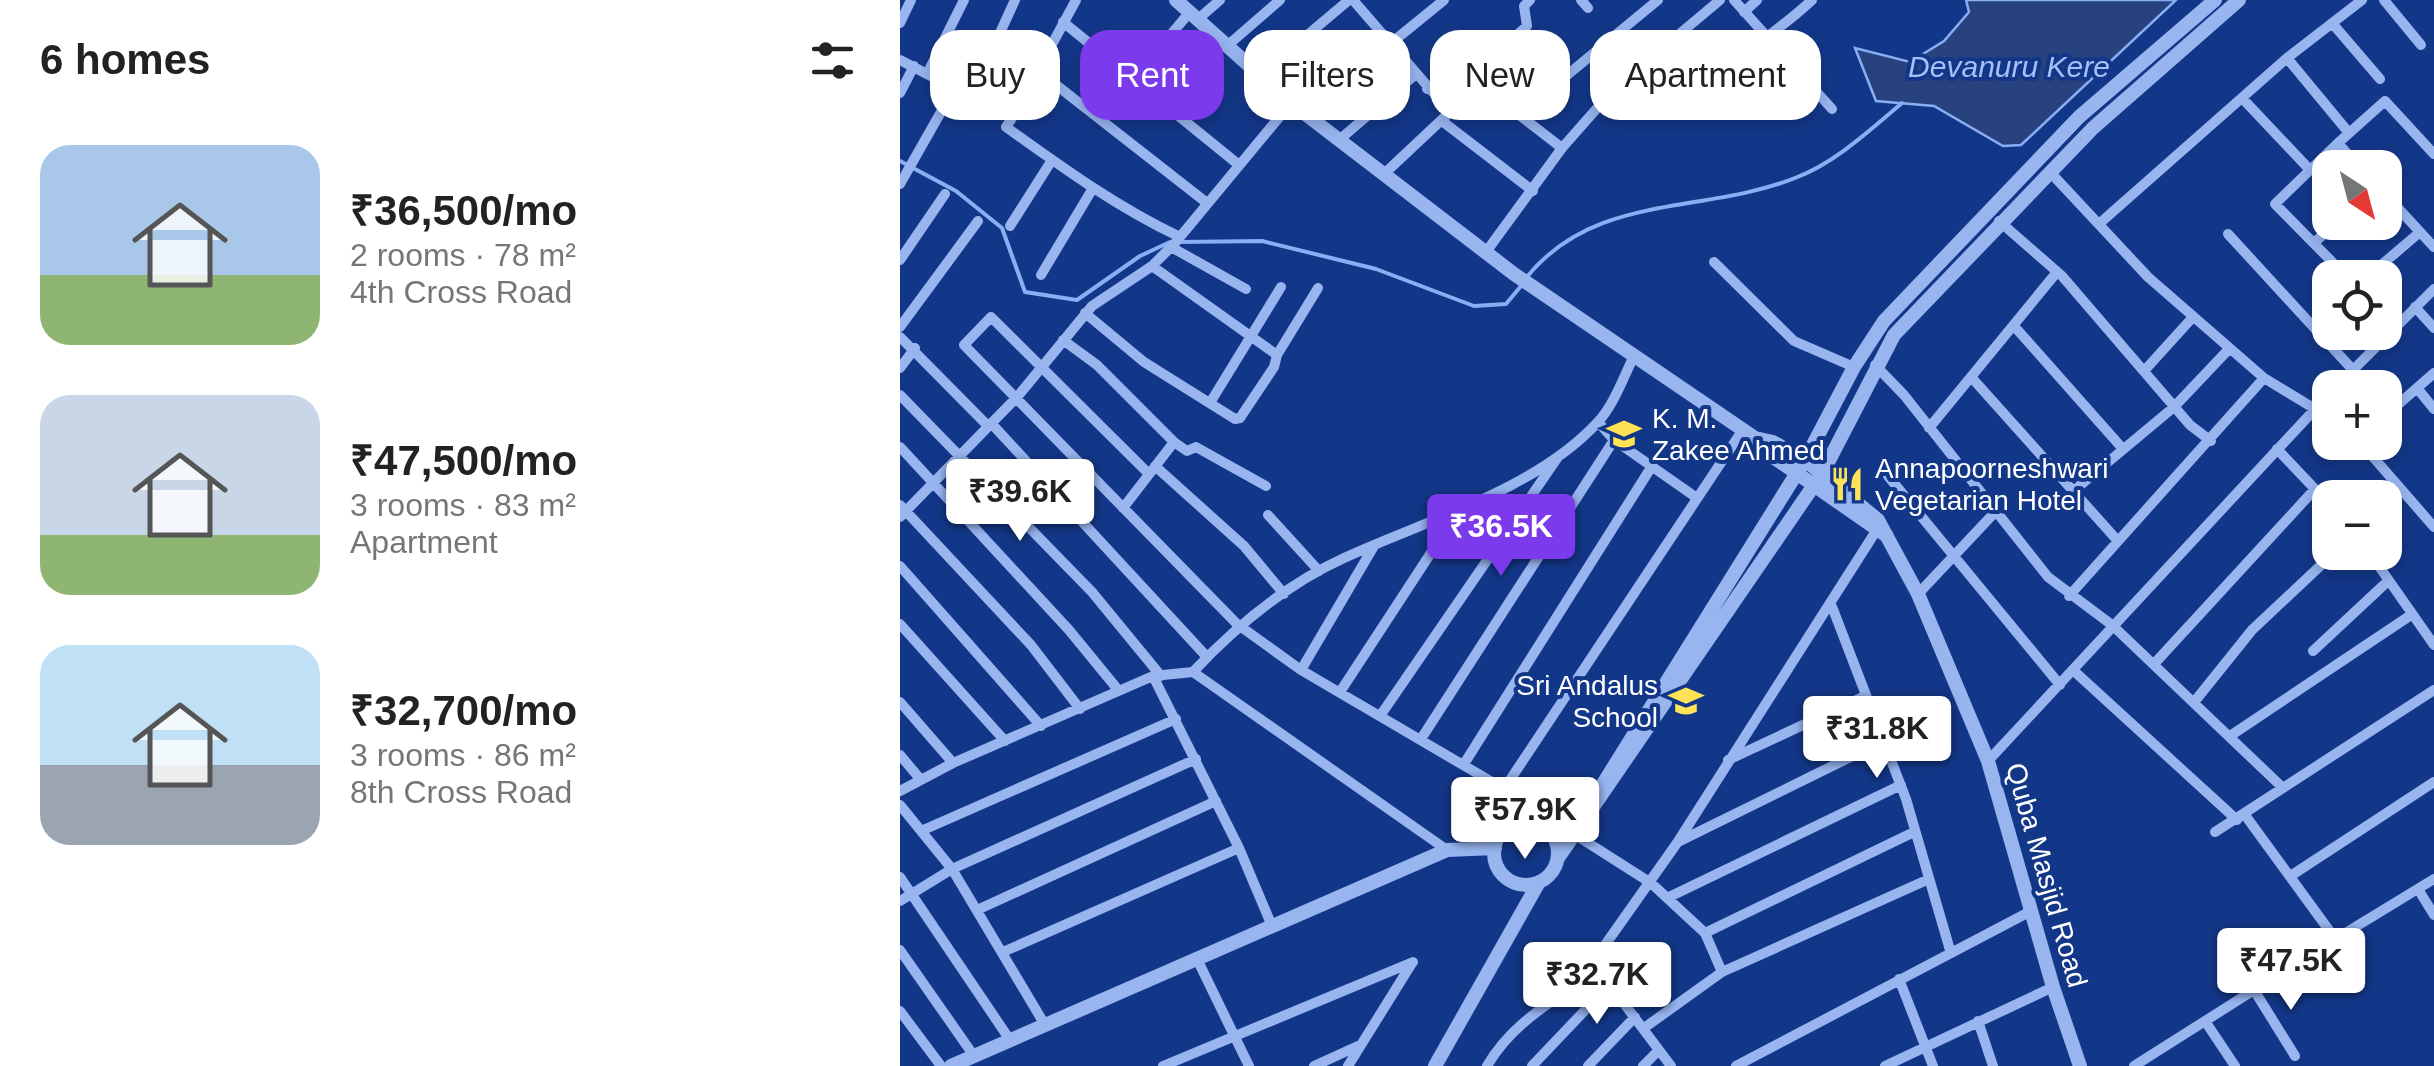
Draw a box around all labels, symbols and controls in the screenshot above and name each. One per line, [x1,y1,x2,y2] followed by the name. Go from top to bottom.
[930,30,1060,120] chip: Buy
[1080,30,1224,120] chip: Rent
[1244,30,1410,120] chip: Filters
[1430,30,1570,120] chip: New
[1590,30,1821,120] chip: Apartment
[805,33,860,88] icon: filters
[40,36,210,83] text: 6 homes
[1908,50,2110,83] water label: Devanuru Kere
[2312,150,2402,240] north arrow
[2312,150,2402,570] map controls
[120,185,240,305] icon: home
[350,187,577,234] text: ₹36,500/mo
[350,237,576,273] text: 2 rooms · 78 m²
[2312,260,2402,350] button: locate
[350,274,572,310] text: 4th Cross Road
[2312,370,2402,460] button: +
[1652,403,1825,466] place label: K. M. Zakee Ahmed
[1605,415,1643,453] school or university icon: K. M. Zakee Ahmed
[120,435,240,555] icon: home
[350,437,577,484] text: ₹47,500/mo
[1875,453,2109,516] place label: Annapoorneshwari Vegetarian Hotel
[939,459,1101,544] pin: ₹39.6K
[1828,465,1866,503] restaurant icon: Annapoorneshwari Vegetarian Hotel
[968,473,1072,509] text: ₹39.6K
[2312,480,2402,570] button: −
[350,487,576,523] text: 3 rooms · 83 m²
[1420,494,1582,579] pin: ₹36.5K
[1449,508,1553,544] text: ₹36.5K
[350,524,498,560] text: Apartment
[1516,670,1658,733] place label: Sri Andalus School
[1667,682,1705,720] school or university icon: Sri Andalus School
[120,685,240,805] icon: home
[350,687,577,734] text: ₹32,700/mo
[1796,696,1958,781] pin: ₹31.8K
[1825,710,1929,746] text: ₹31.8K
[350,737,576,773] text: 3 rooms · 86 m²
[2000,759,2093,991] street label: Quba Masjid Road
[350,774,572,810] text: 8th Cross Road
[1444,777,1606,862] pin: ₹57.9K
[1473,791,1577,827] text: ₹57.9K
[2210,928,2372,1013] pin: ₹47.5K
[1516,942,1678,1027] pin: ₹32.7K
[2239,942,2343,978] text: ₹47.5K
[1545,956,1649,992] text: ₹32.7K

